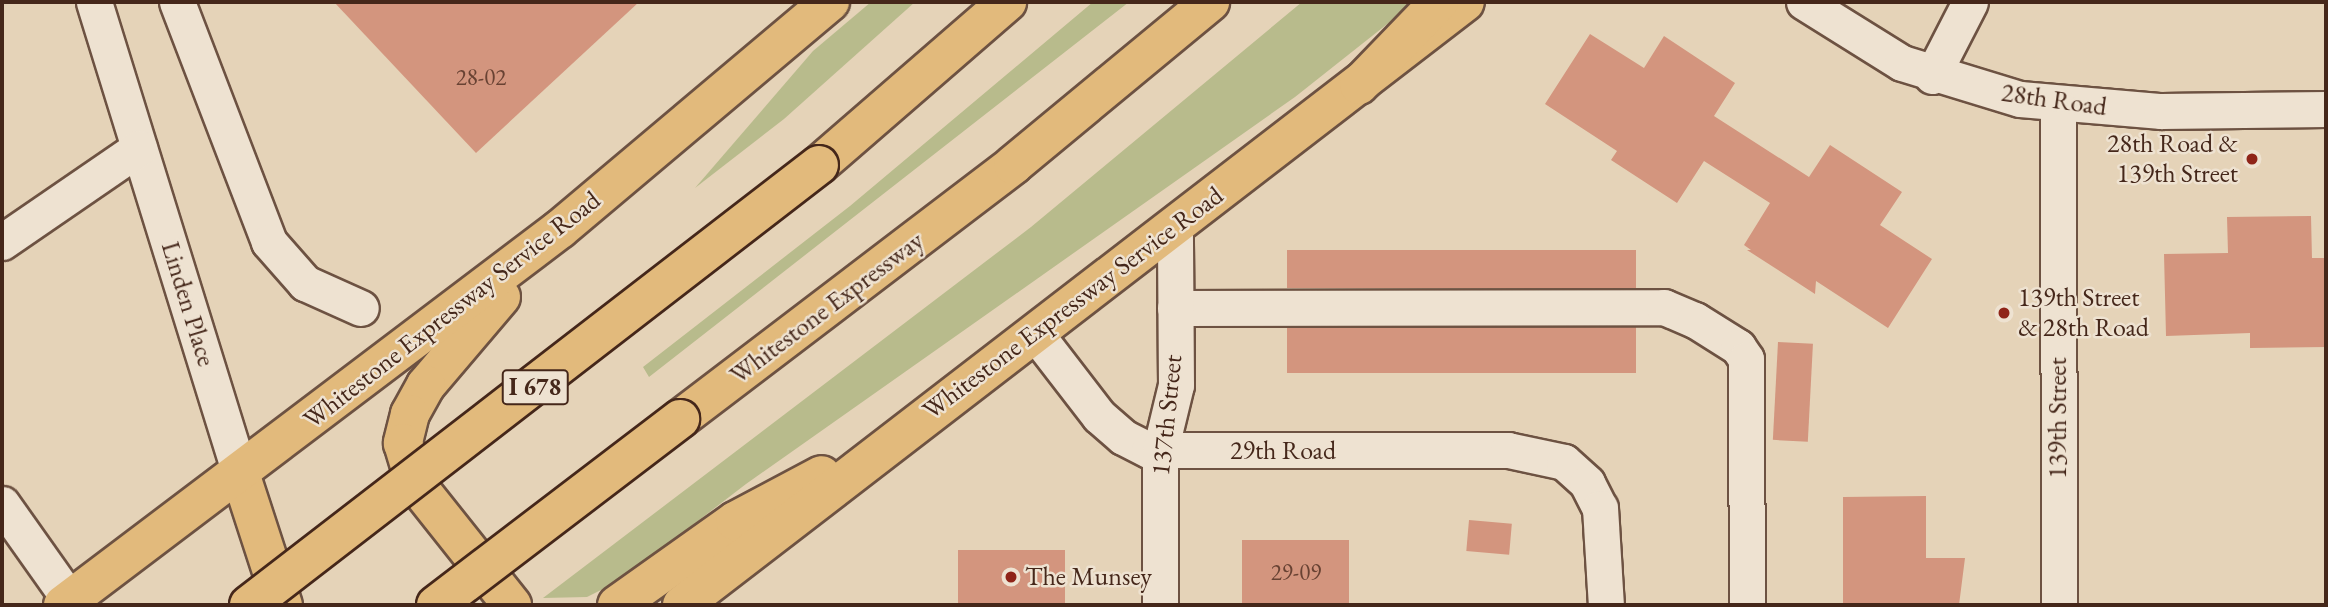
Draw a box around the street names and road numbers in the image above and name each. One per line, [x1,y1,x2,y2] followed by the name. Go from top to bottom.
[1999,77,2109,123] street label: 28th Road
[917,180,1229,426] street label: Whitestone Expressway Service Road
[297,184,607,436] street label: Whitestone Expressway Service Road
[724,225,930,391] street label: Whitestone Expressway
[154,238,222,370] street label: Linden Place
[1145,353,1189,477] street label: 137th Street
[2042,357,2074,479] street label: 139th Street
[500,366,570,408] road number: I 678
[1230,435,1336,467] street label: 29th Road

